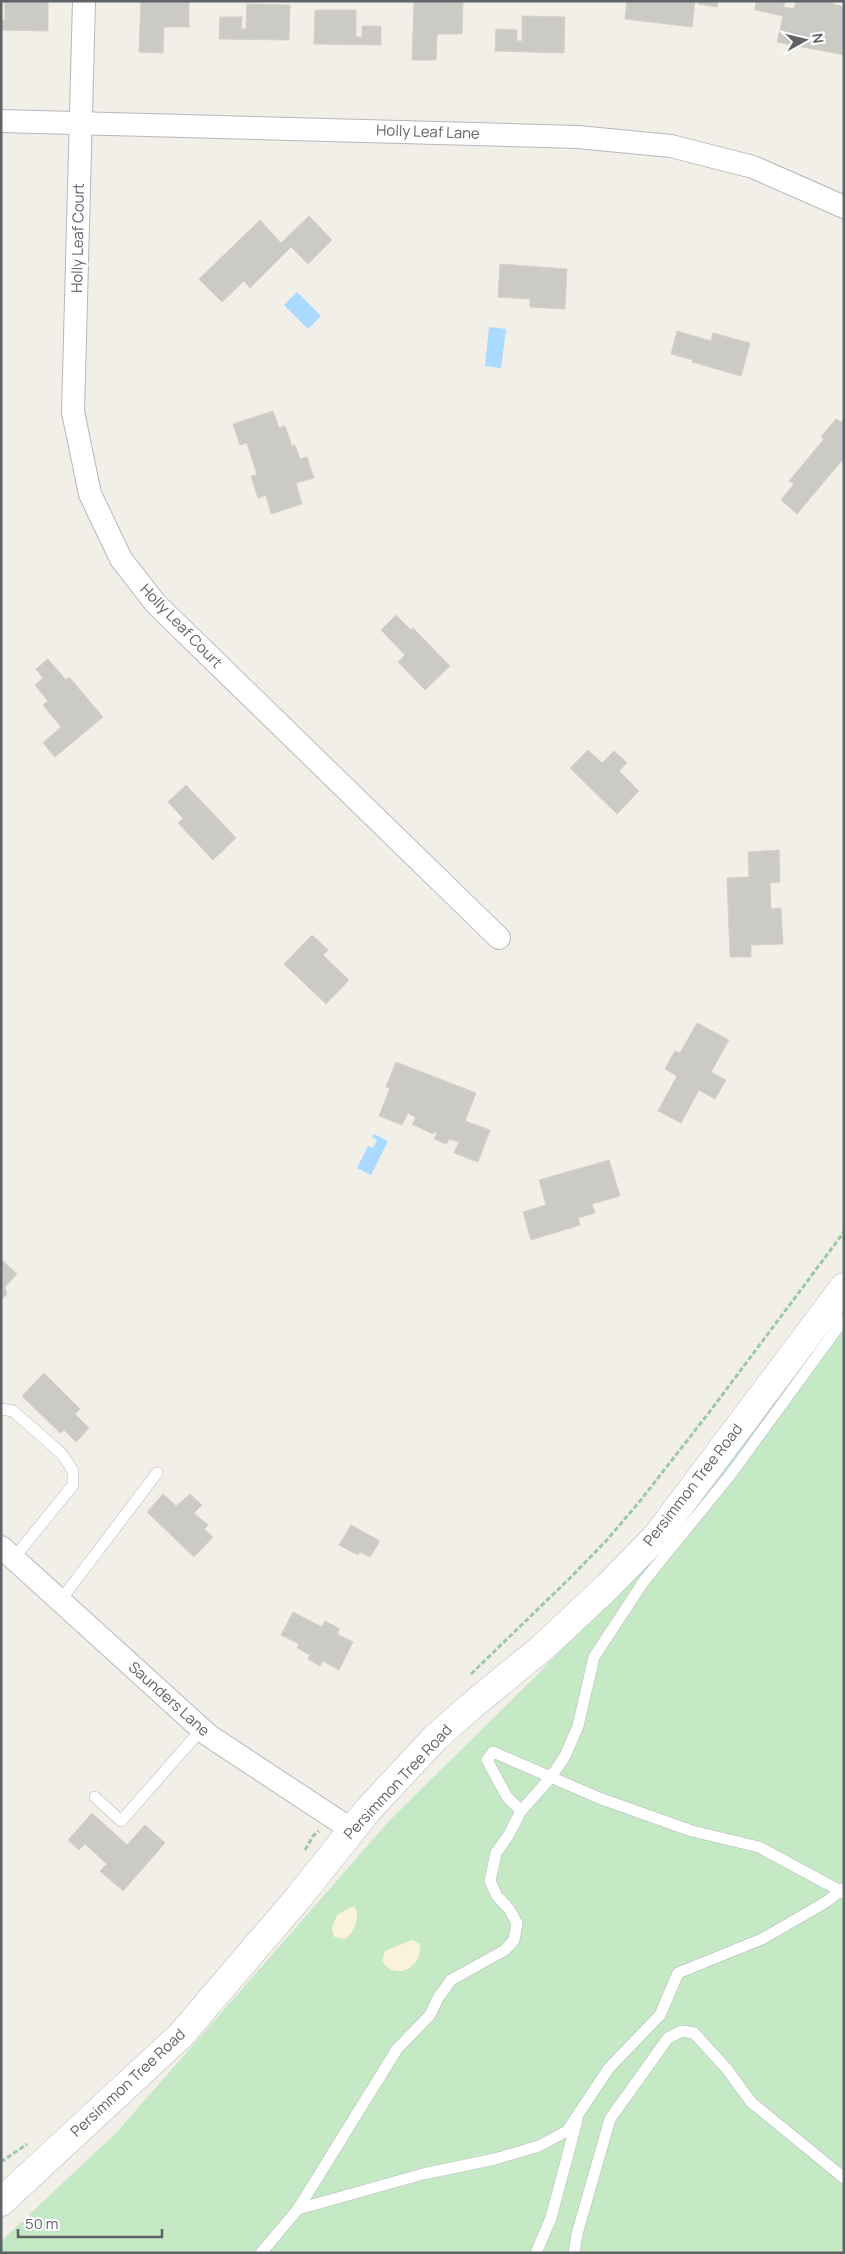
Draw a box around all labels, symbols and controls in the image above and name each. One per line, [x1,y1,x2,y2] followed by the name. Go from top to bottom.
[780,15,830,65] north arrow
[808,32,828,44] text: N
[376,119,480,144] street label: Holly Leaf Lane
[66,183,89,293] street label: Holly Leaf Court
[136,579,227,672] street label: Holly Leaf Court
[638,1419,747,1550] street label: Persimmon Tree Road
[124,1656,215,1741] street label: Saunders Lane
[339,1720,456,1844] street label: Persimmon Tree Road
[66,2024,190,2141] street label: Persimmon Tree Road
[18,2206,161,2238] scale bar
[25,2213,59,2234] text: 50 m

